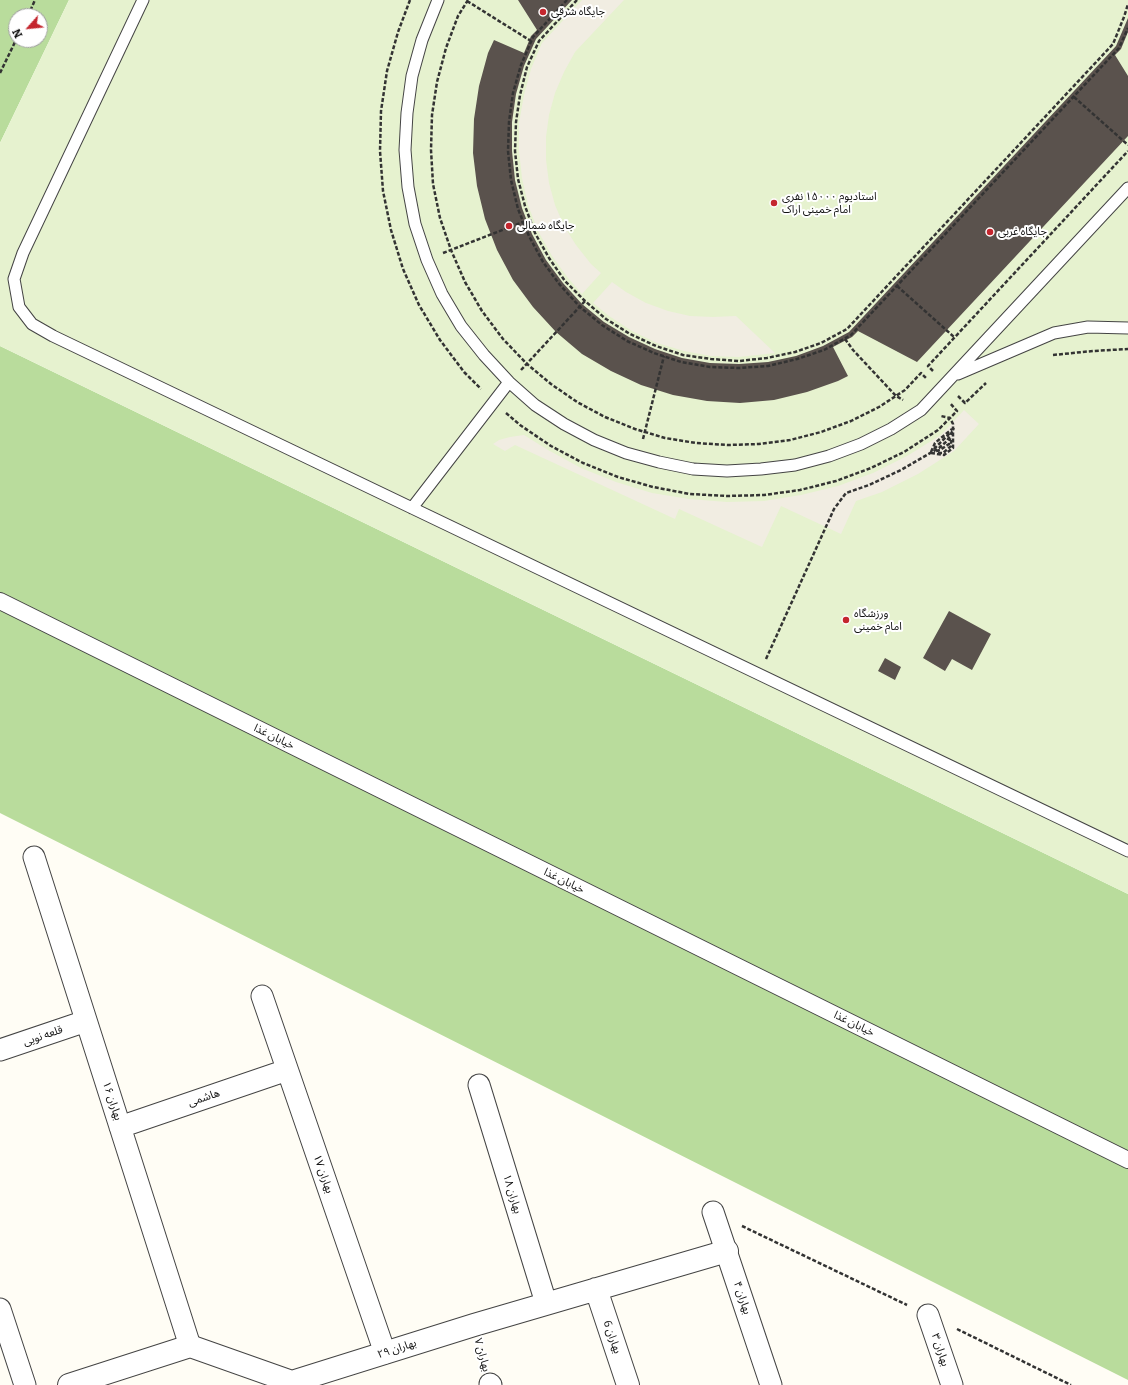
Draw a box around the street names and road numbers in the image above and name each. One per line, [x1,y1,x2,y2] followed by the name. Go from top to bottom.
[251,721,297,753] street label: خیابان غذا
[541,865,587,897] street label: خیابان غذا
[831,1008,877,1040] street label: خیابان غذا
[21,1023,65,1049] street label: قلعه نویی
[99,1080,125,1122] street label: بهاران ۱۶
[186,1086,222,1110] street label: هاشمی
[310,1153,336,1195] street label: بهاران ۱۷
[500,1173,524,1215] street label: بهاران ۱۸
[730,1280,754,1316] street label: بهاران ۴
[600,1319,624,1355] street label: بهاران 6
[928,1332,952,1368] street label: بهاران ۳
[376,1336,418,1362] street label: بهاران ۲۹
[471,1337,493,1373] street label: بهاران ۷

